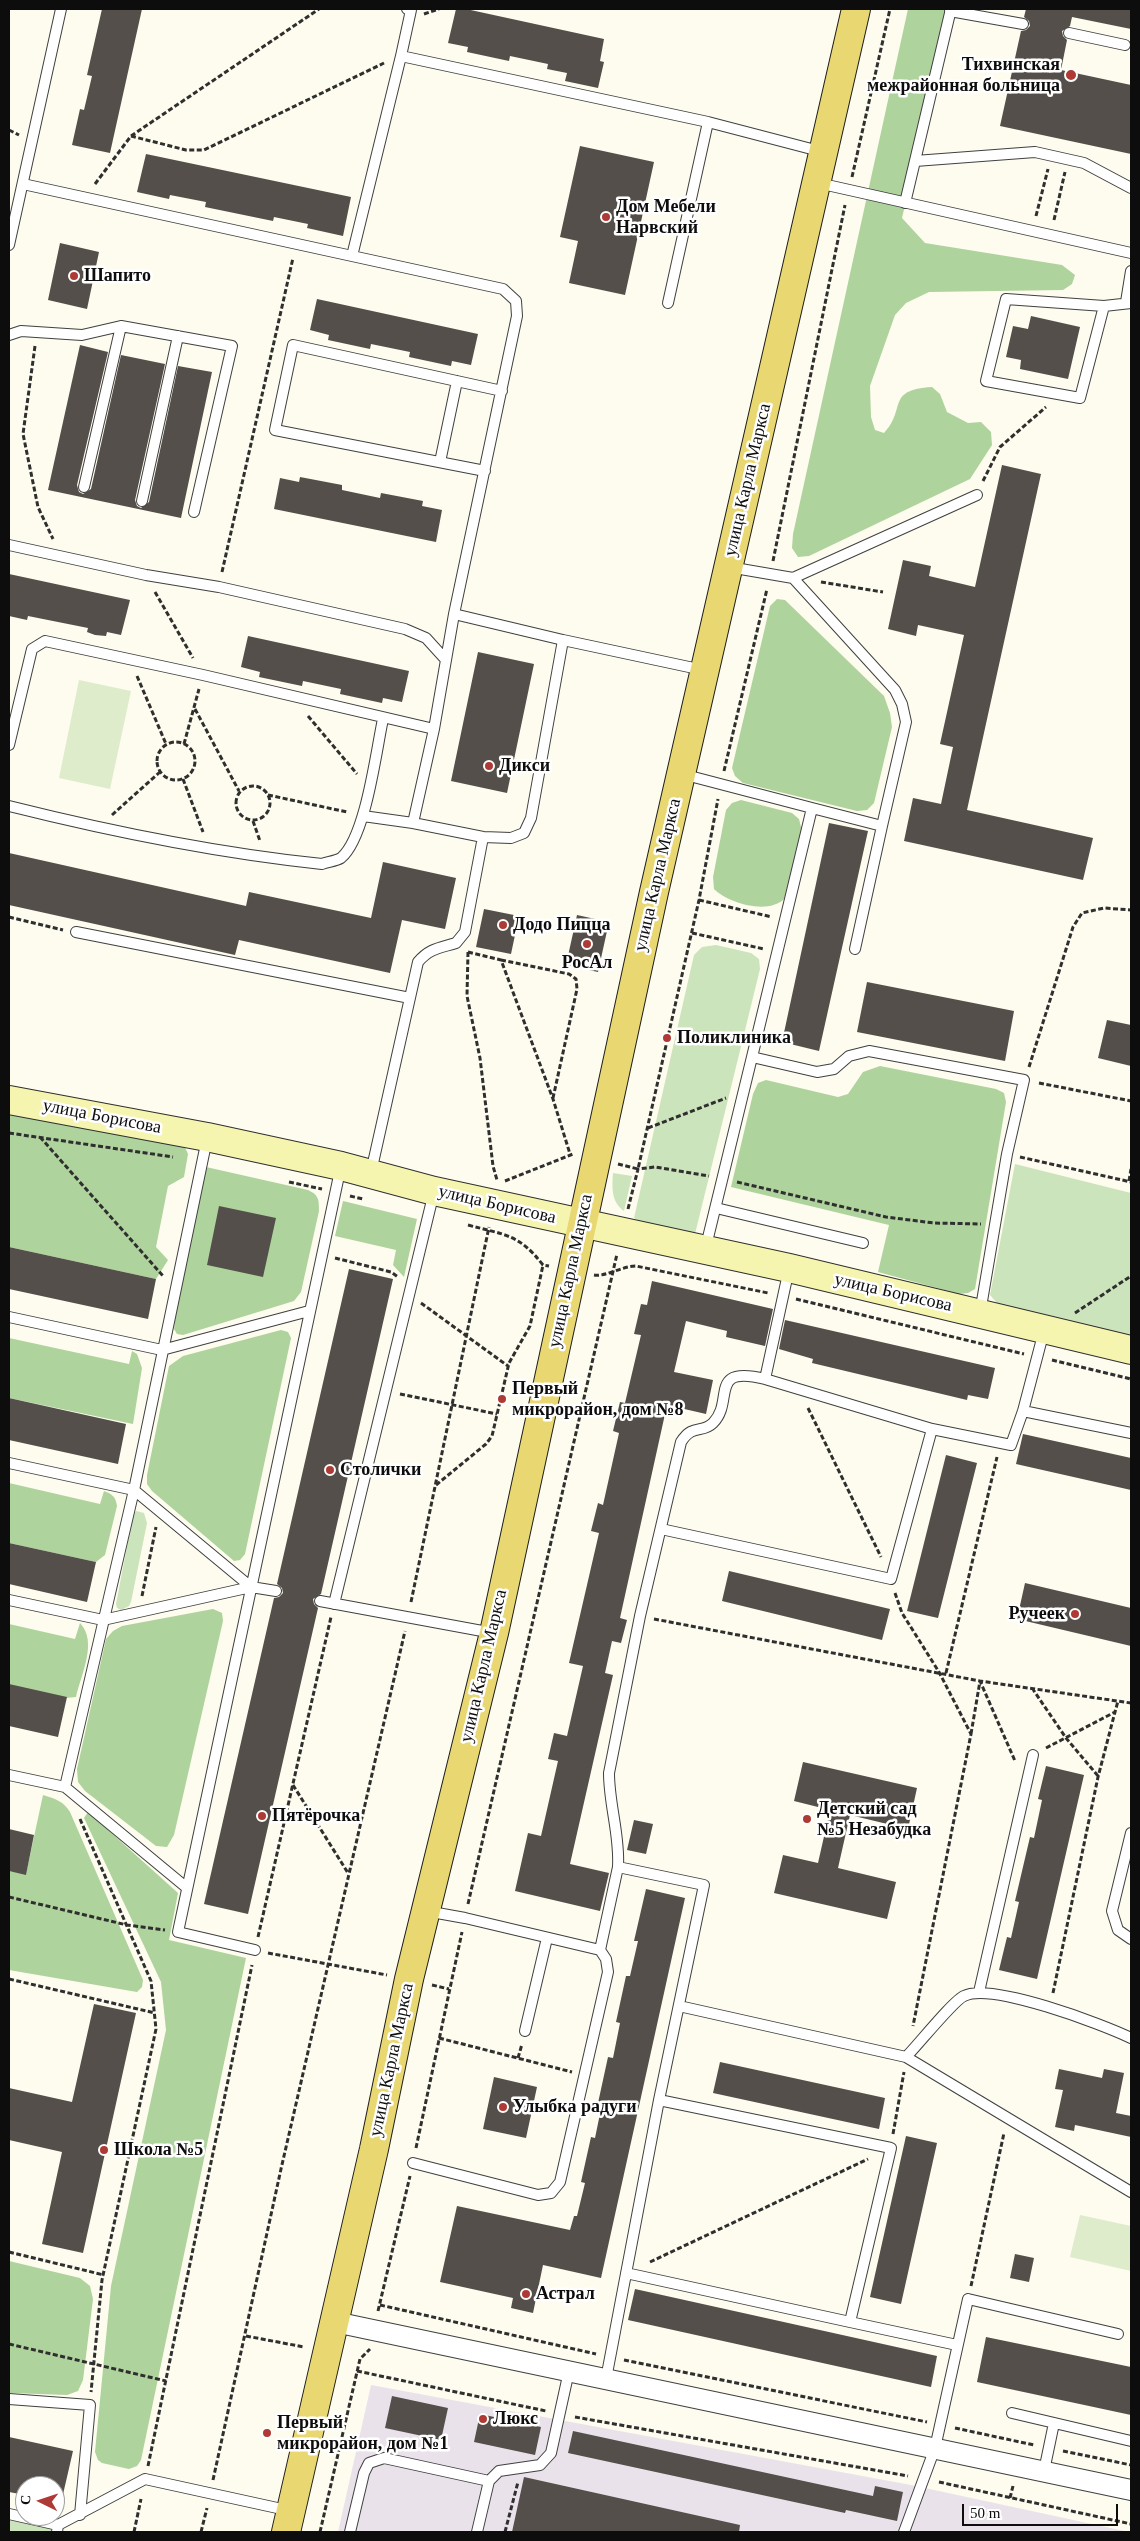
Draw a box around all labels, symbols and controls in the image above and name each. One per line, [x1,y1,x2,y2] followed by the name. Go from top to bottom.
[867,54,1060,96] place label: Тихвинская межрайонная больница
[1064,68,1078,82] marker: Тихвинская межрайонная больница
[616,196,716,238] place label: Дом Мебели Нарвский
[600,211,612,223] marker: Дом Мебели Нарвский
[84,265,151,287] place label: Шапито
[68,270,80,282] marker: Шапито
[720,401,776,559] street label: улица Карла Маркса
[499,755,550,777] place label: Дикси
[483,760,495,772] marker: Дикси
[630,796,686,954] street label: улица Карла Маркса
[513,914,611,936] place label: Додо Пицца
[497,919,509,931] marker: Додо Пицца
[581,938,593,950] marker: РосАл
[562,952,612,974] place label: РосАл
[677,1027,791,1049] place label: Поликлиника
[661,1032,673,1044] marker: Поликлиника
[41,1095,163,1139] street label: улица Борисова
[436,1181,558,1229] street label: улица Борисова
[544,1192,598,1350] street label: улица Карла Маркса
[832,1269,954,1317] street label: улица Борисова
[512,1378,683,1420] place label: Первый микрорайон, дом №8
[496,1393,508,1405] marker: Первый микрорайон, дом №8
[340,1459,421,1481] place label: Столички
[324,1464,336,1476] marker: Столички
[456,1587,512,1745] street label: улица Карла Маркса
[1009,1603,1065,1625] place label: Ручеек
[1069,1608,1081,1620] marker: Ручеек
[817,1798,931,1840] place label: Детский сад №5 Незабудка
[272,1805,360,1827] place label: Пятёрочка
[256,1810,268,1822] marker: Пятёрочка
[801,1813,813,1825] marker: Детский сад №5 Незабудка
[365,1981,419,2139] street label: улица Карла Маркса
[513,2096,637,2118] place label: Улыбка радуги
[497,2101,509,2113] marker: Улыбка радуги
[114,2139,203,2161] place label: Школа №5
[98,2144,110,2156] marker: Школа №5
[536,2283,595,2305] place label: Астрал
[520,2288,532,2300] marker: Астрал
[493,2408,538,2430] place label: Люкс
[277,2412,448,2454] place label: Первый микрорайон, дом №1
[477,2413,489,2425] marker: Люкс
[261,2427,273,2439] marker: Первый микрорайон, дом №1
[15,2476,65,2526] north arrow
[18,2494,33,2506] text: С
[965,2494,1121,2526] scale bar
[970,2505,1000,2521] text: 50 m

